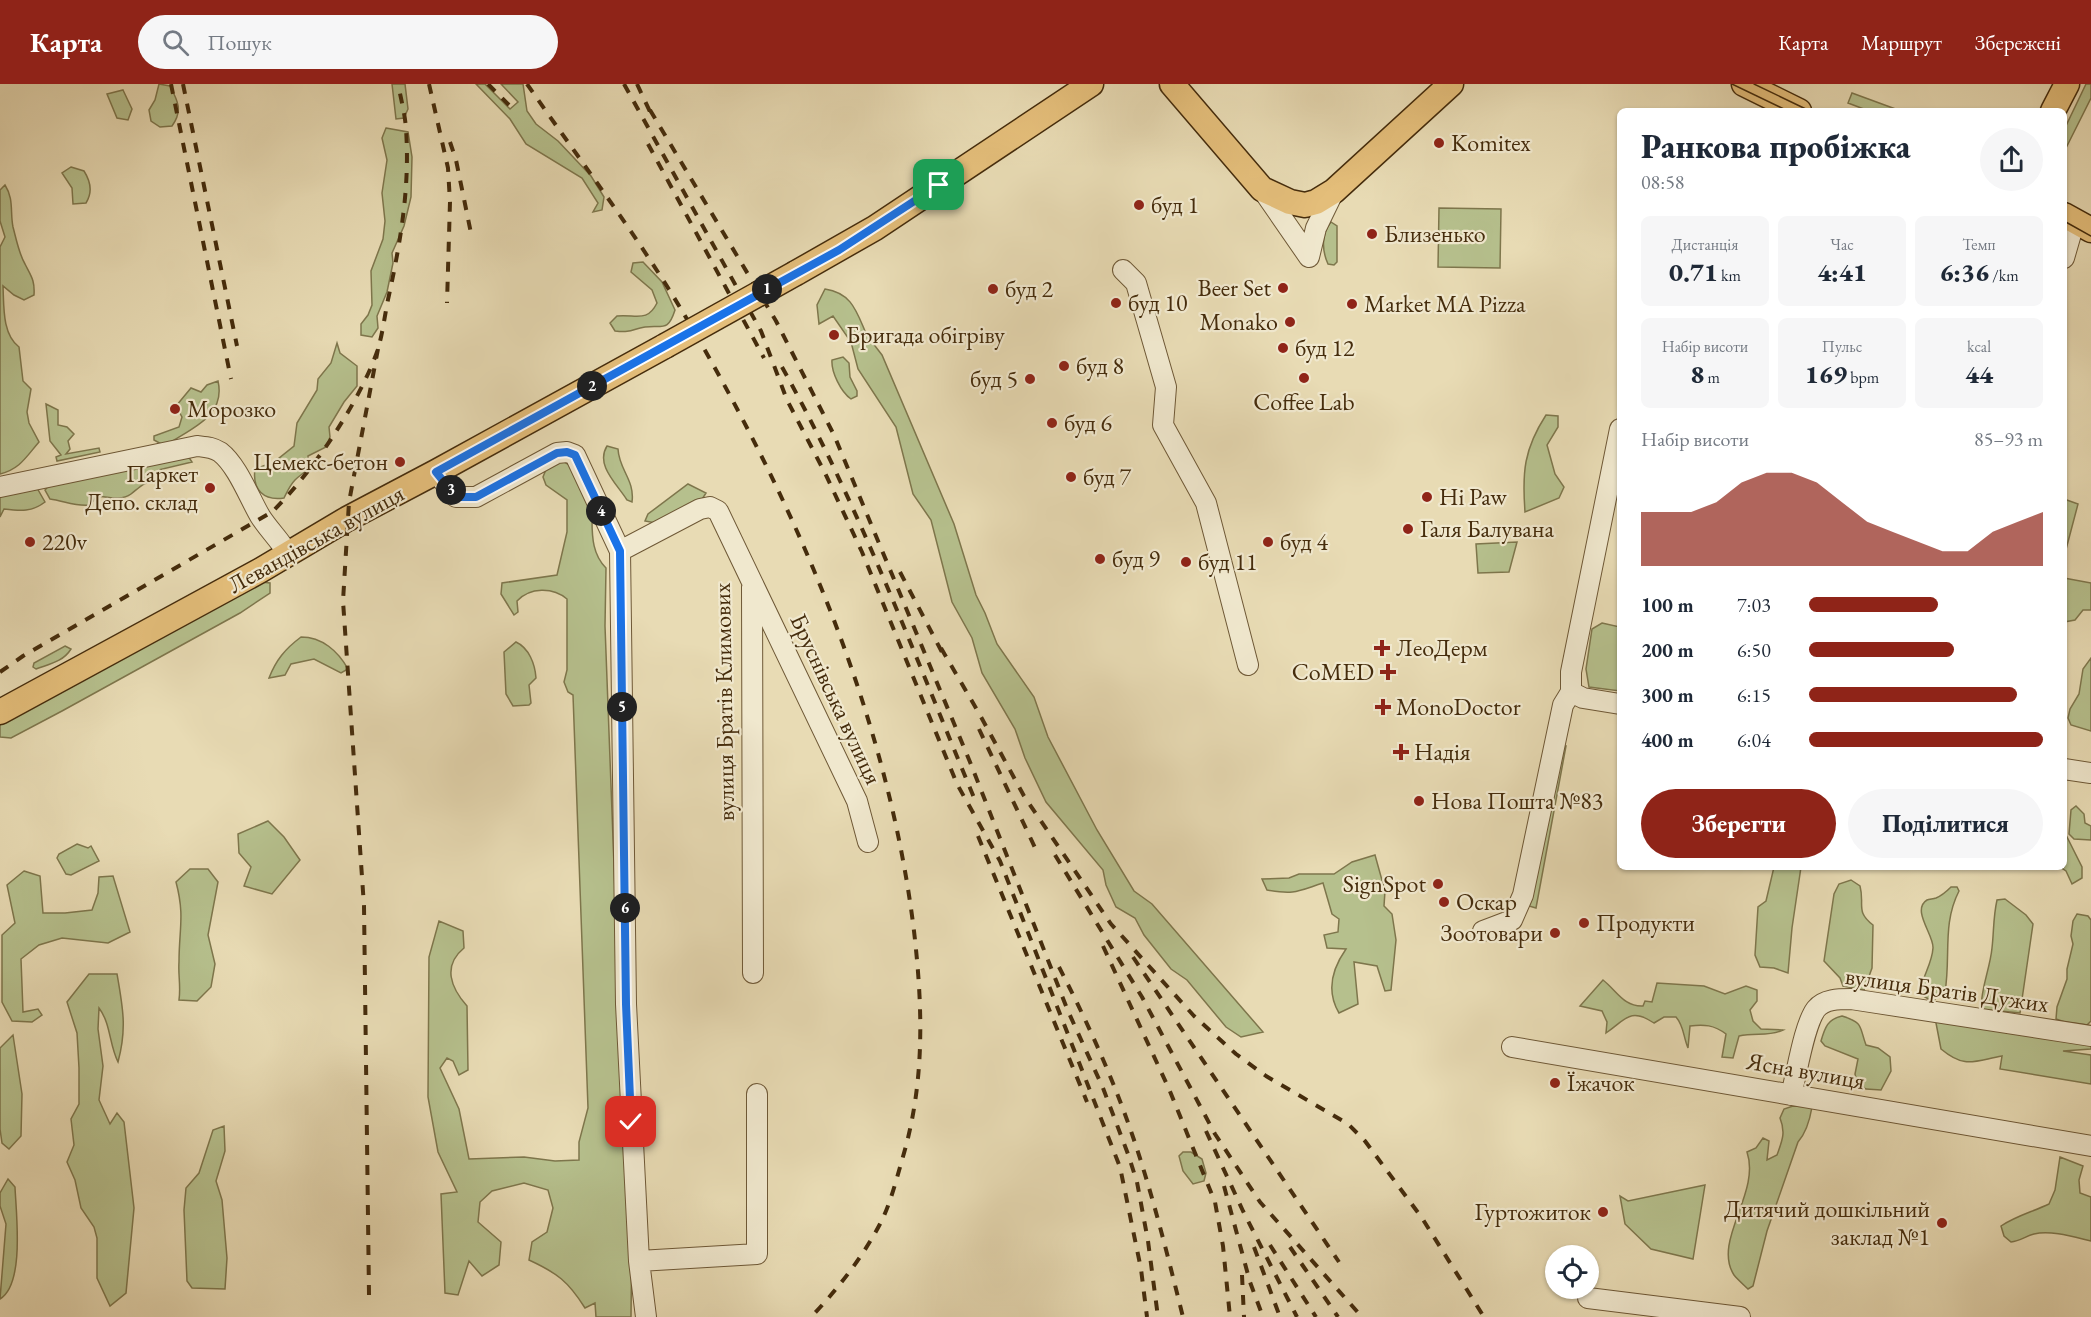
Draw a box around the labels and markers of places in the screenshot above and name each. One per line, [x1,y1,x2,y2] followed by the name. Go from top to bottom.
[1451,127,1531,158] place label: Komitex
[1432,136,1446,150] marker: Komitex
[913,159,964,210] pin
[1151,189,1199,220] place label: буд 1
[1132,198,1146,212] marker: буд 1
[1384,218,1486,249] place label: Близенько
[1365,227,1379,241] marker: Близенько
[1198,272,1271,303] place label: Beer Set
[1005,273,1053,304] place label: буд 2
[752,274,782,304] pin: 1
[1276,281,1290,295] marker: Beer Set
[986,282,1000,296] marker: буд 2
[1128,287,1187,318] place label: буд 10
[1364,288,1526,319] place label: Market MA Pizza
[1109,296,1123,310] marker: буд 10
[1345,297,1359,311] marker: Market MA Pizza
[1200,306,1278,337] place label: Monako
[1283,315,1297,329] marker: Monako
[846,319,1005,350] place label: Бригада обігріву
[827,328,841,342] marker: Бригада обігріву
[1295,332,1355,363] place label: буд 12
[1276,341,1290,355] marker: буд 12
[1076,350,1124,381] place label: буд 8
[1057,359,1071,373] marker: буд 8
[970,363,1018,394] place label: буд 5
[577,371,607,401] pin: 2
[1297,371,1311,385] marker: Coffee Lab
[1023,372,1037,386] marker: буд 5
[1253,386,1355,417] place label: Coffee Lab
[187,393,276,424] place label: Морозко
[168,402,182,416] marker: Морозко
[1064,407,1112,438] place label: буд 6
[1045,416,1059,430] marker: буд 6
[253,446,388,477] place label: Цемекс-бетон
[393,455,407,469] marker: Цемекс-бетон
[85,458,198,517] place label: Паркет Депо. склад
[1083,461,1131,492] place label: буд 7
[1064,470,1078,484] marker: буд 7
[436,475,466,505] pin: 3
[203,481,217,495] marker: Паркет Депо. склад
[1439,481,1507,512] place label: Hi Paw
[1420,490,1434,504] marker: Hi Paw
[586,496,616,526] pin: 4
[1420,513,1554,544] place label: Галя Балувана
[1401,522,1415,536] marker: Галя Балувана
[42,526,88,557] place label: 220v
[1280,526,1328,557] place label: буд 4
[23,535,37,549] marker: 220v
[1261,535,1275,549] marker: буд 4
[1112,543,1160,574] place label: буд 9
[1198,546,1257,577] place label: буд 11
[1093,552,1107,566] marker: буд 9
[1179,555,1193,569] marker: буд 11
[1396,632,1488,663] place label: ЛеоДерм
[1373,639,1391,657] marker: ЛеоДерм
[1292,656,1374,687] place label: CoMED
[1379,663,1397,681] marker: CoMED
[1396,691,1521,722] place label: MonoDoctor
[607,692,637,722] pin: 5
[1374,698,1392,716] marker: MonoDoctor
[1414,736,1471,767] place label: Надія
[1392,743,1410,761] marker: Надія
[1431,785,1603,816] place label: Нова Пошта №83
[1412,794,1426,808] marker: Нова Пошта №83
[1343,868,1426,899] place label: SignSpot
[1431,877,1445,891] marker: SignSpot
[1456,886,1517,917] place label: Оскар
[610,893,640,923] pin: 6
[1437,895,1451,909] marker: Оскар
[1596,907,1695,938] place label: Продукти
[1577,916,1591,930] marker: Продукти
[1440,917,1543,948] place label: Зоотовари
[1548,926,1562,940] marker: Зоотовари
[1567,1067,1635,1098] place label: Їжачок
[1548,1076,1562,1090] marker: Їжачок
[605,1096,656,1147] pin
[1724,1193,1930,1252] place label: Дитячий дошкільний заклад №1
[1474,1196,1592,1227] place label: Гуртожиток
[1596,1205,1610,1219] marker: Гуртожиток
[1935,1216,1949,1230] marker: Дитячий дошкільний заклад №1

